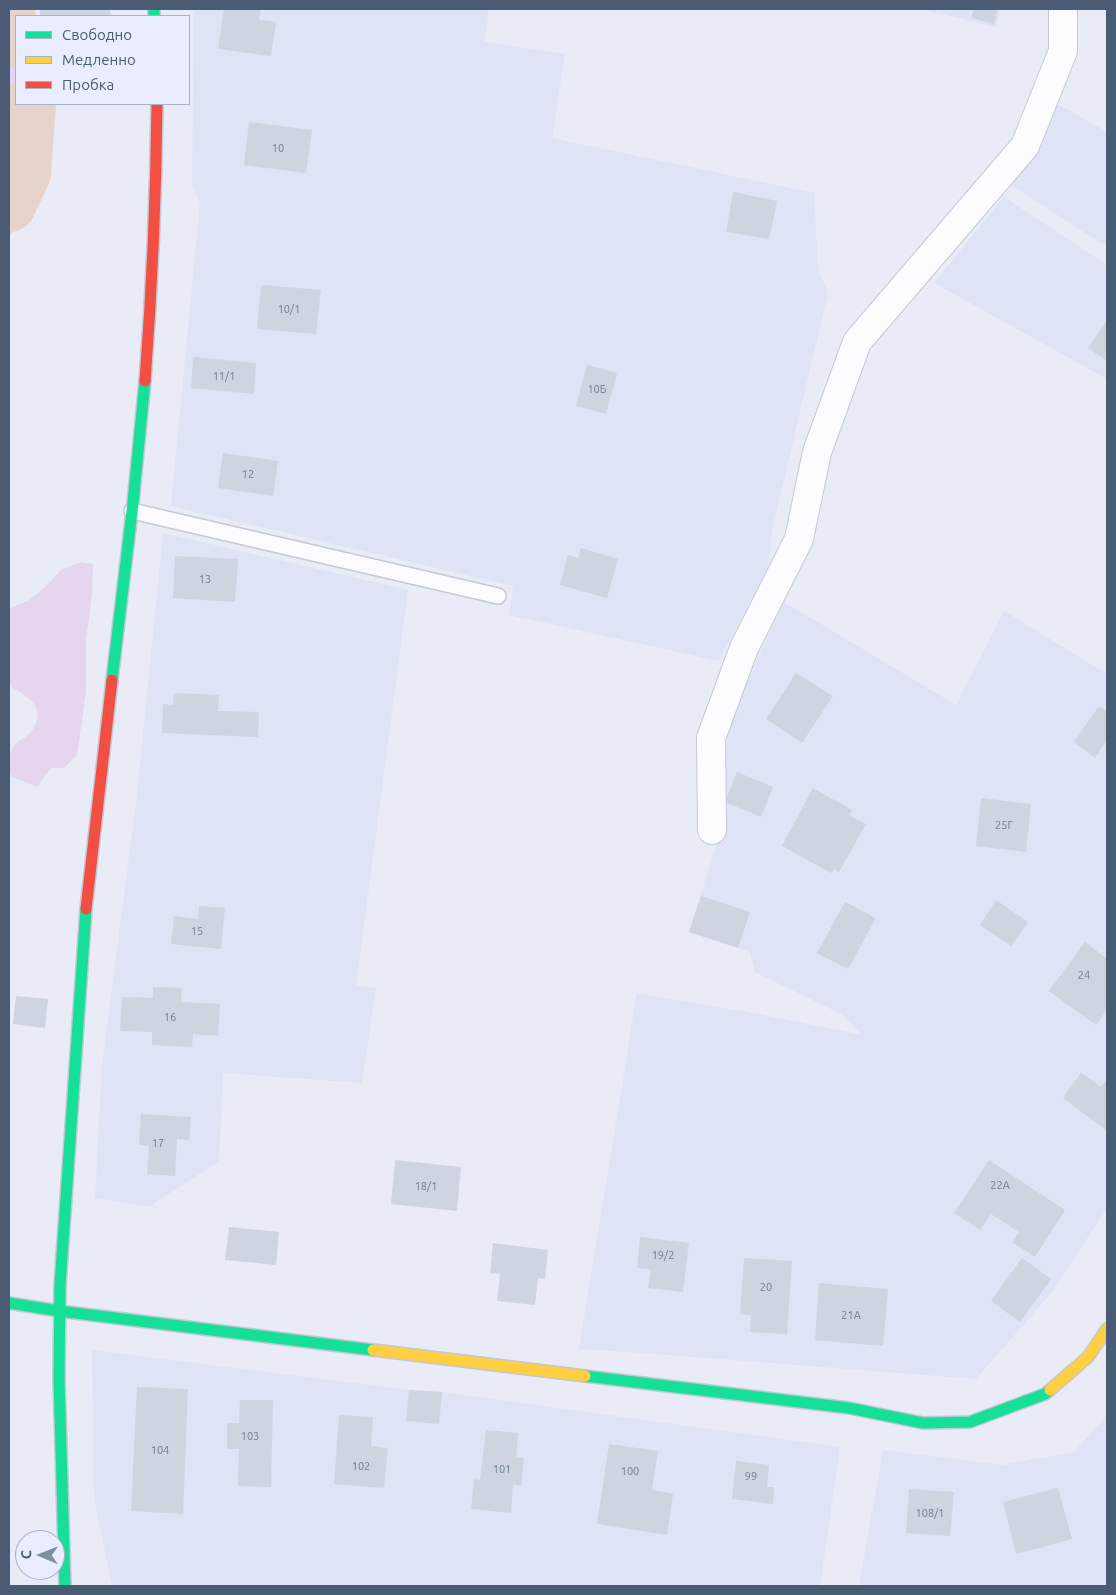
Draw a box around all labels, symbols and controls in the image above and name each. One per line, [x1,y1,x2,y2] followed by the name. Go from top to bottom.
[15,15,190,105] legend
[62,26,132,43] text: Свободно
[62,51,136,68] text: Медленно
[62,76,114,93] text: Пробка
[272,141,284,155] house number: 10
[278,302,300,316] house number: 10/1
[213,369,235,383] house number: 11/1
[587,382,607,396] house number: 10Б
[242,467,254,481] house number: 12
[199,572,211,586] house number: 13
[995,818,1013,832] house number: 25Г
[191,924,203,938] house number: 15
[1078,968,1090,982] house number: 24
[164,1010,176,1024] house number: 16
[152,1136,164,1150] house number: 17
[990,1178,1010,1192] house number: 22А
[415,1179,437,1193] house number: 18/1
[652,1248,674,1262] house number: 19/2
[760,1280,772,1294] house number: 20
[841,1308,861,1322] house number: 21А
[241,1429,259,1443] house number: 103
[151,1443,169,1457] house number: 104
[352,1459,370,1473] house number: 102
[493,1462,511,1476] house number: 101
[621,1464,639,1478] house number: 100
[745,1469,757,1483] house number: 99
[916,1506,944,1520] house number: 108/1
[15,1530,65,1580] north arrow
[18,1550,34,1559] text: С

